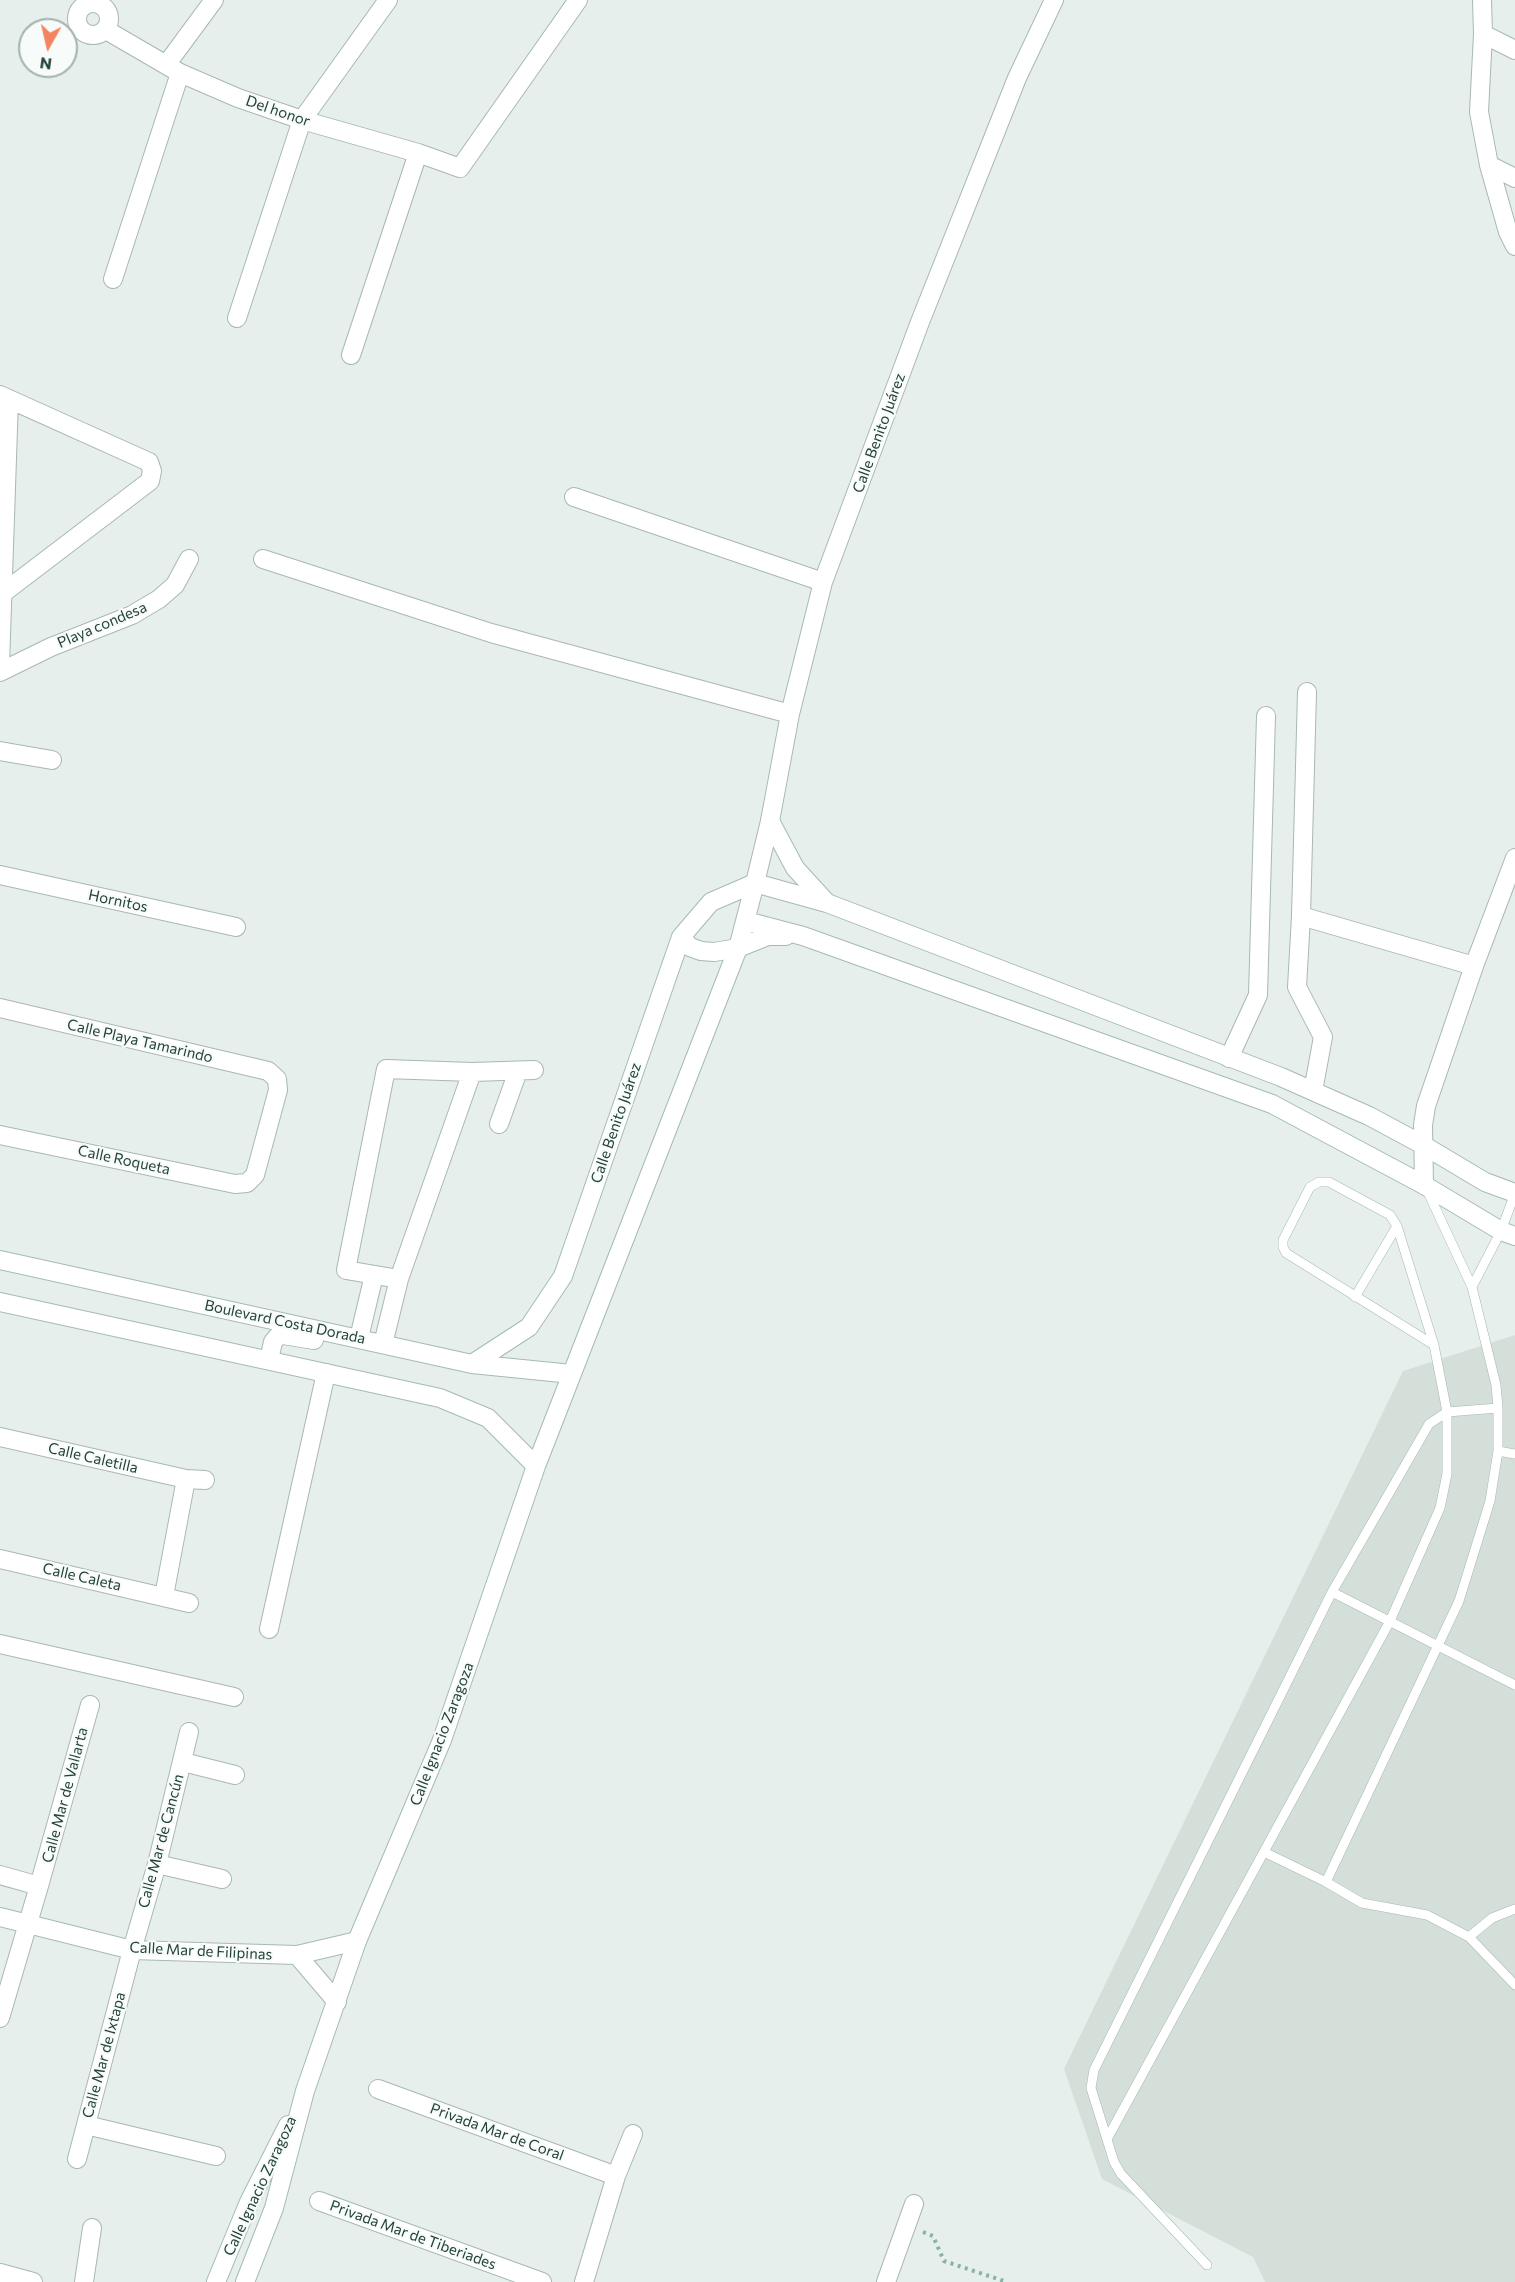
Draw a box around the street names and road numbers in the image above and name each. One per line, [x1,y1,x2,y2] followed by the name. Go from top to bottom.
[244,92,312,130] street label: Del honor
[849,371,909,495] street label: Calle Benito Juárez
[55,598,149,652] street label: Playa condesa
[87,886,149,916] street label: Hornitos
[65,1015,215,1067] street label: Calle Playa Tamarindo
[587,1060,645,1186] street label: Calle Benito Juárez
[76,1141,172,1179] street label: Calle Roqueta
[203,1296,367,1348] street label: Boulevard Costa Dorada
[46,1439,140,1477] street label: Calle Caletilla
[41,1559,123,1595] street label: Calle Caleta
[406,1660,478,1808] street label: Calle Ignacio Zaragoza
[38,1725,92,1865] street label: Calle Mar de Vallarta
[134,1772,188,1910] street label: Calle Mar de Cancún
[129,1938,273,1964] street label: Calle Mar de Filipinas
[79,1990,129,2120] street label: Calle Mar de Ixtapa
[428,2099,566,2165] street label: Privada Mar de Coral
[220,2113,300,2259] street label: Calle Ignacio Zaragoza
[327,2196,499,2274] street label: Privada Mar de Tiberiades

